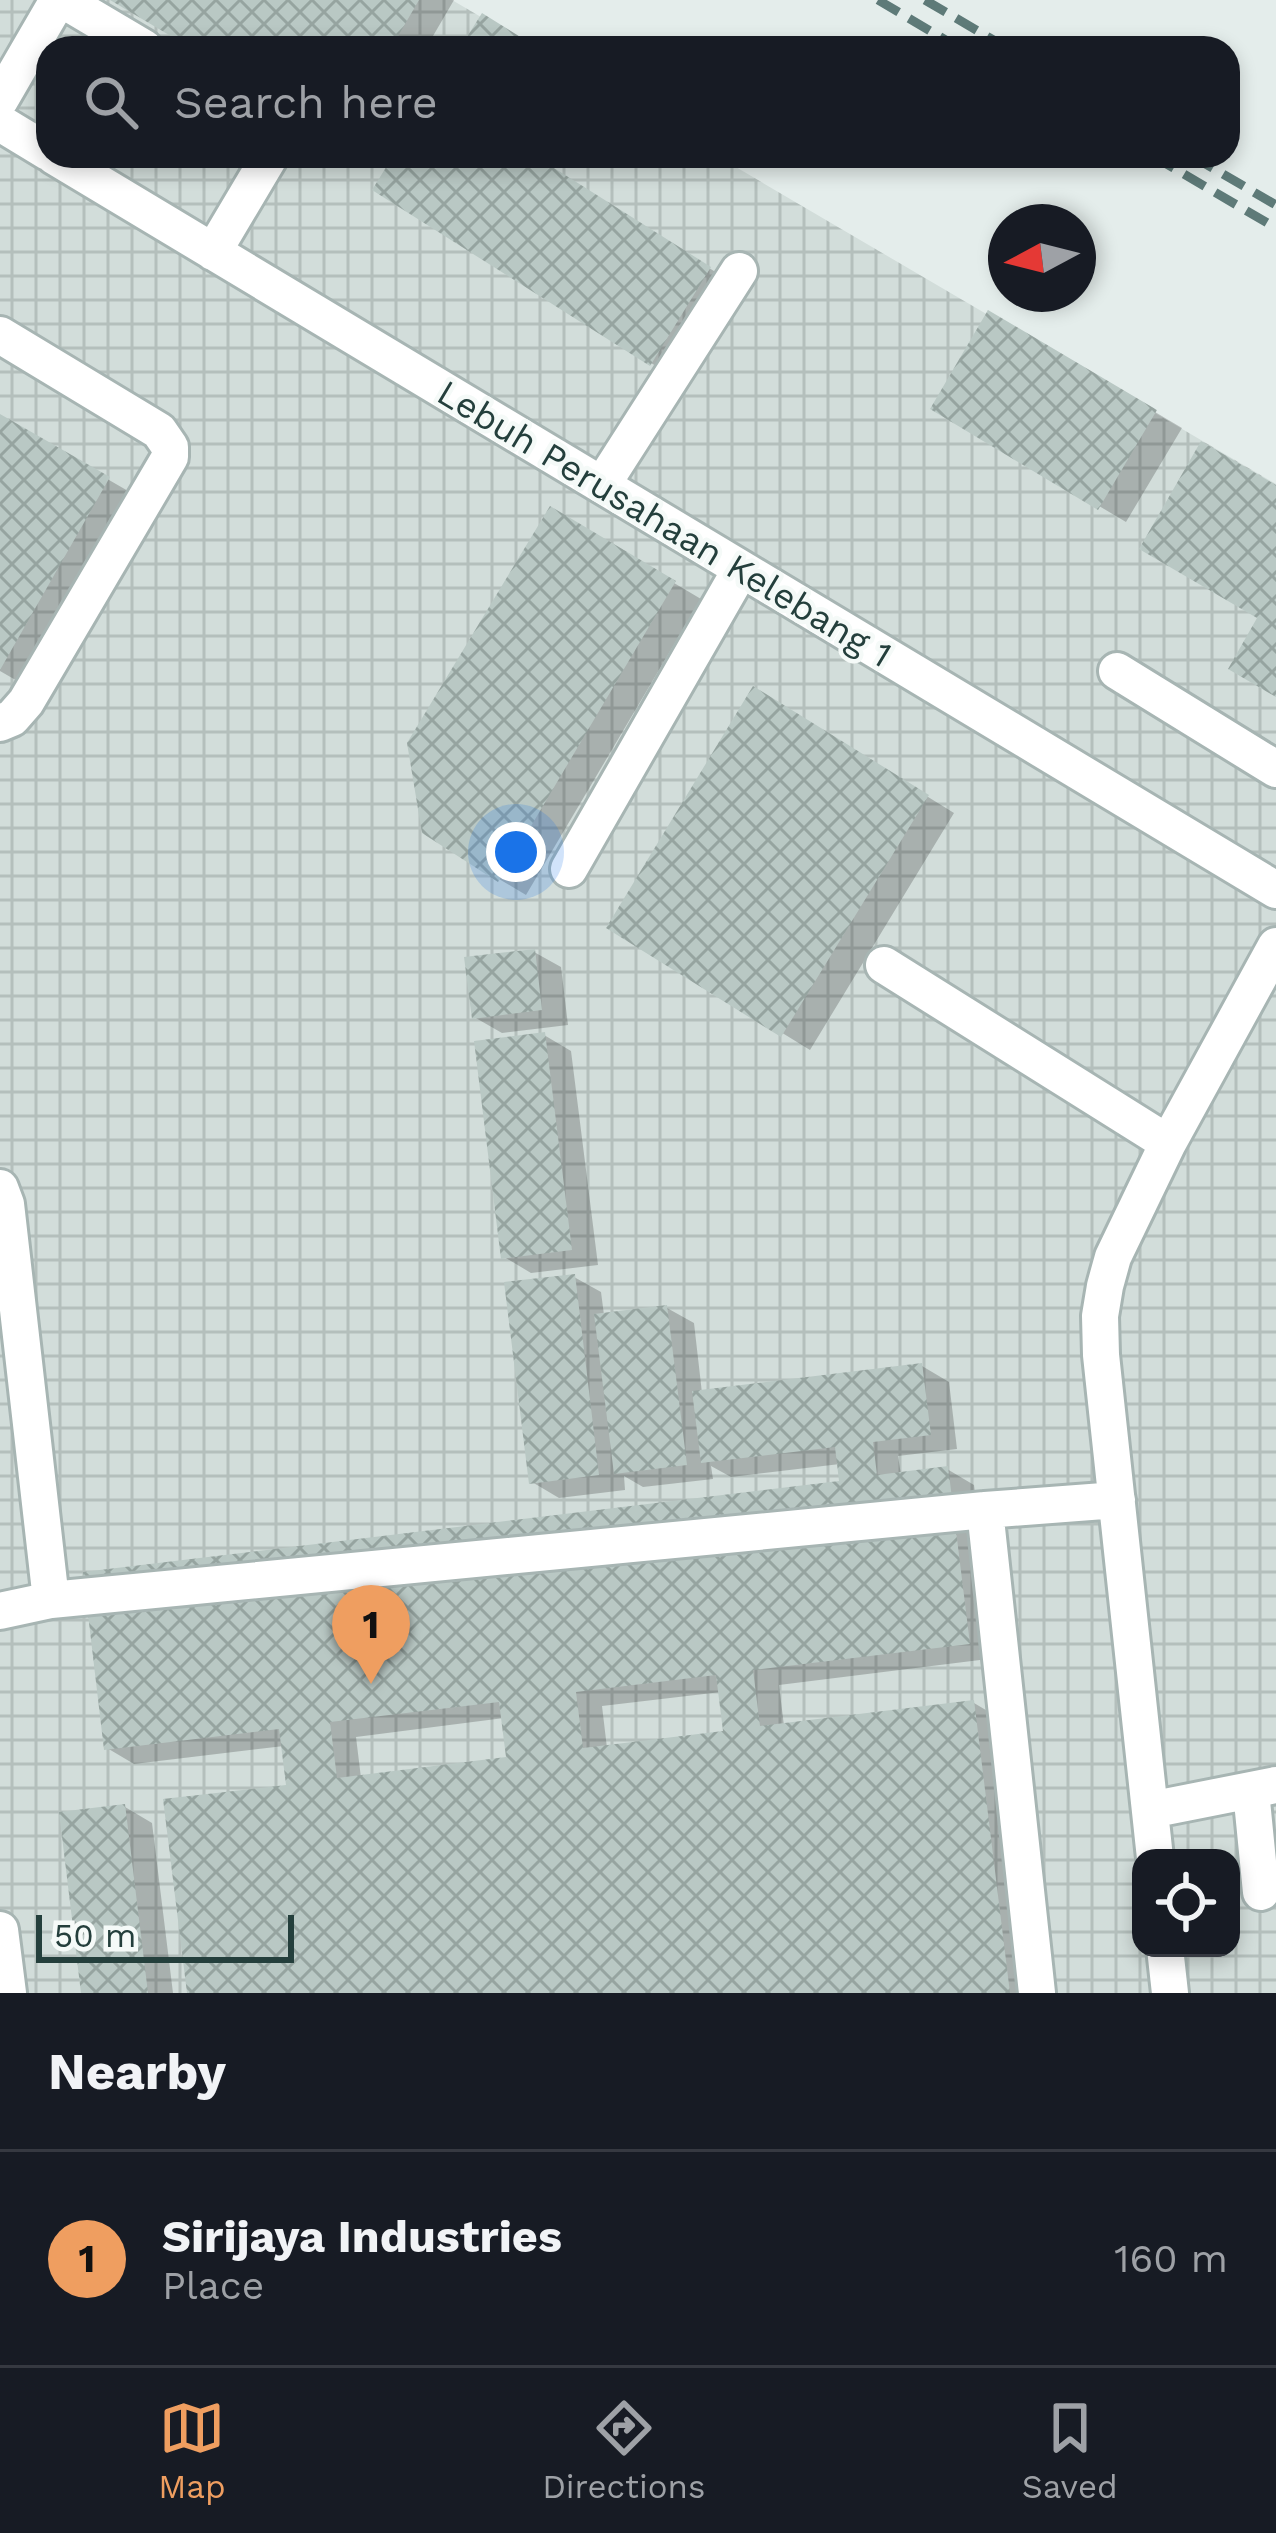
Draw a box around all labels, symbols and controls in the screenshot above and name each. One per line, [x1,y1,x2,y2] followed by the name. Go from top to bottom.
[36,36,1240,168] search box
[78,69,144,135] icon: search
[174,76,438,129] text: Search here
[988,204,1096,312] north arrow
[430,371,899,676] street label: Lebuh Perusahaan Kelebang 1
[486,822,546,882] your location
[332,1585,410,1684] pin: 1
[1132,1849,1240,1957] map controls
[1132,1849,1240,1957] button: locate
[36,1909,294,1962] scale bar
[54,1916,136,1955] text: 50 m
[48,2042,226,2101] text: Nearby
[162,2210,562,2263] text: Sirijaya Industries
[79,2236,95,2281] text: 1
[1114,2236,1228,2281] text: 160 m
[162,2263,264,2308] text: Place
[158,2395,226,2506] tab: Map
[542,2395,705,2506] tab: Directions
[1022,2395,1118,2506] tab: Saved

